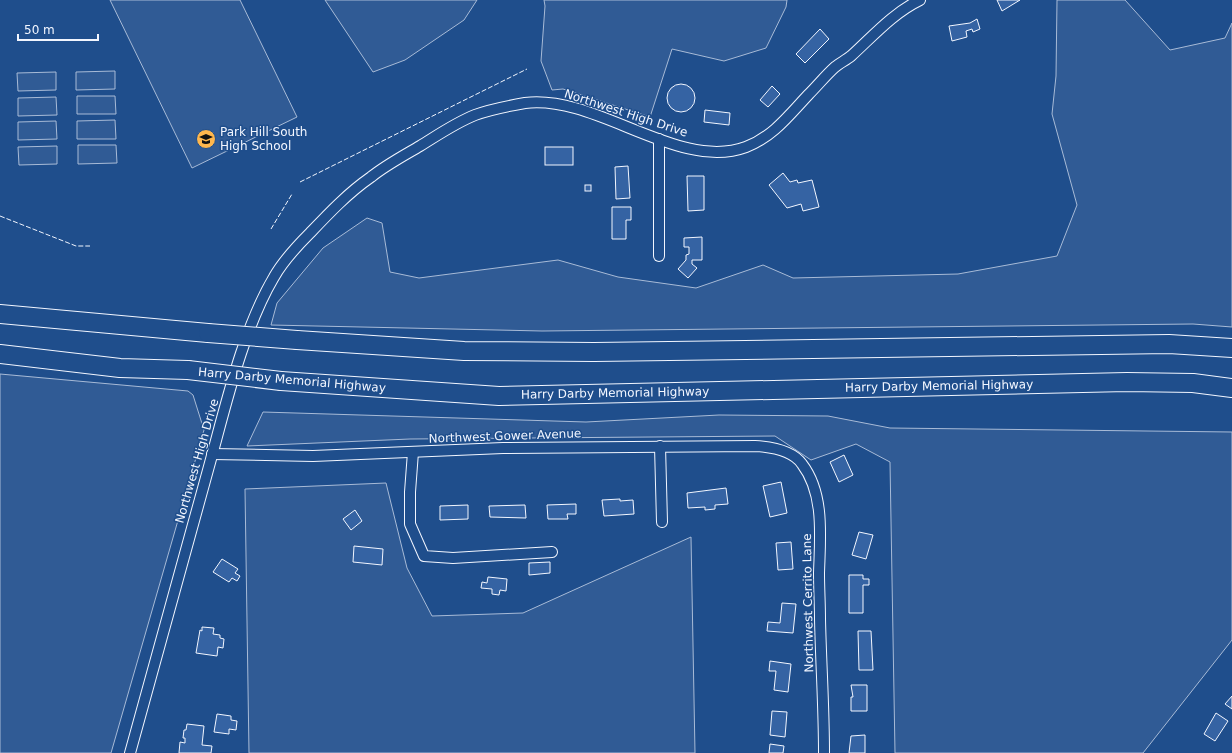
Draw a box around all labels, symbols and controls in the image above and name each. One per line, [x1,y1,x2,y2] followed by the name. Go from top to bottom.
[18,16,98,42] scale bar
[24,23,55,37] text: 50 m
[563,86,689,140] street label: Northwest High Drive
[220,125,307,153] place label: Park Hill South High School
[195,128,217,150] school or university icon: Park Hill South High School
[198,365,386,395] street label: Harry Darby Memorial Highway
[845,377,1033,395] street label: Harry Darby Memorial Highway
[521,384,709,402] street label: Harry Darby Memorial Highway
[173,397,221,525] street label: Northwest High Drive
[428,426,582,446] street label: Northwest Gower Avenue
[800,533,816,673] street label: Northwest Cerrito Lane

